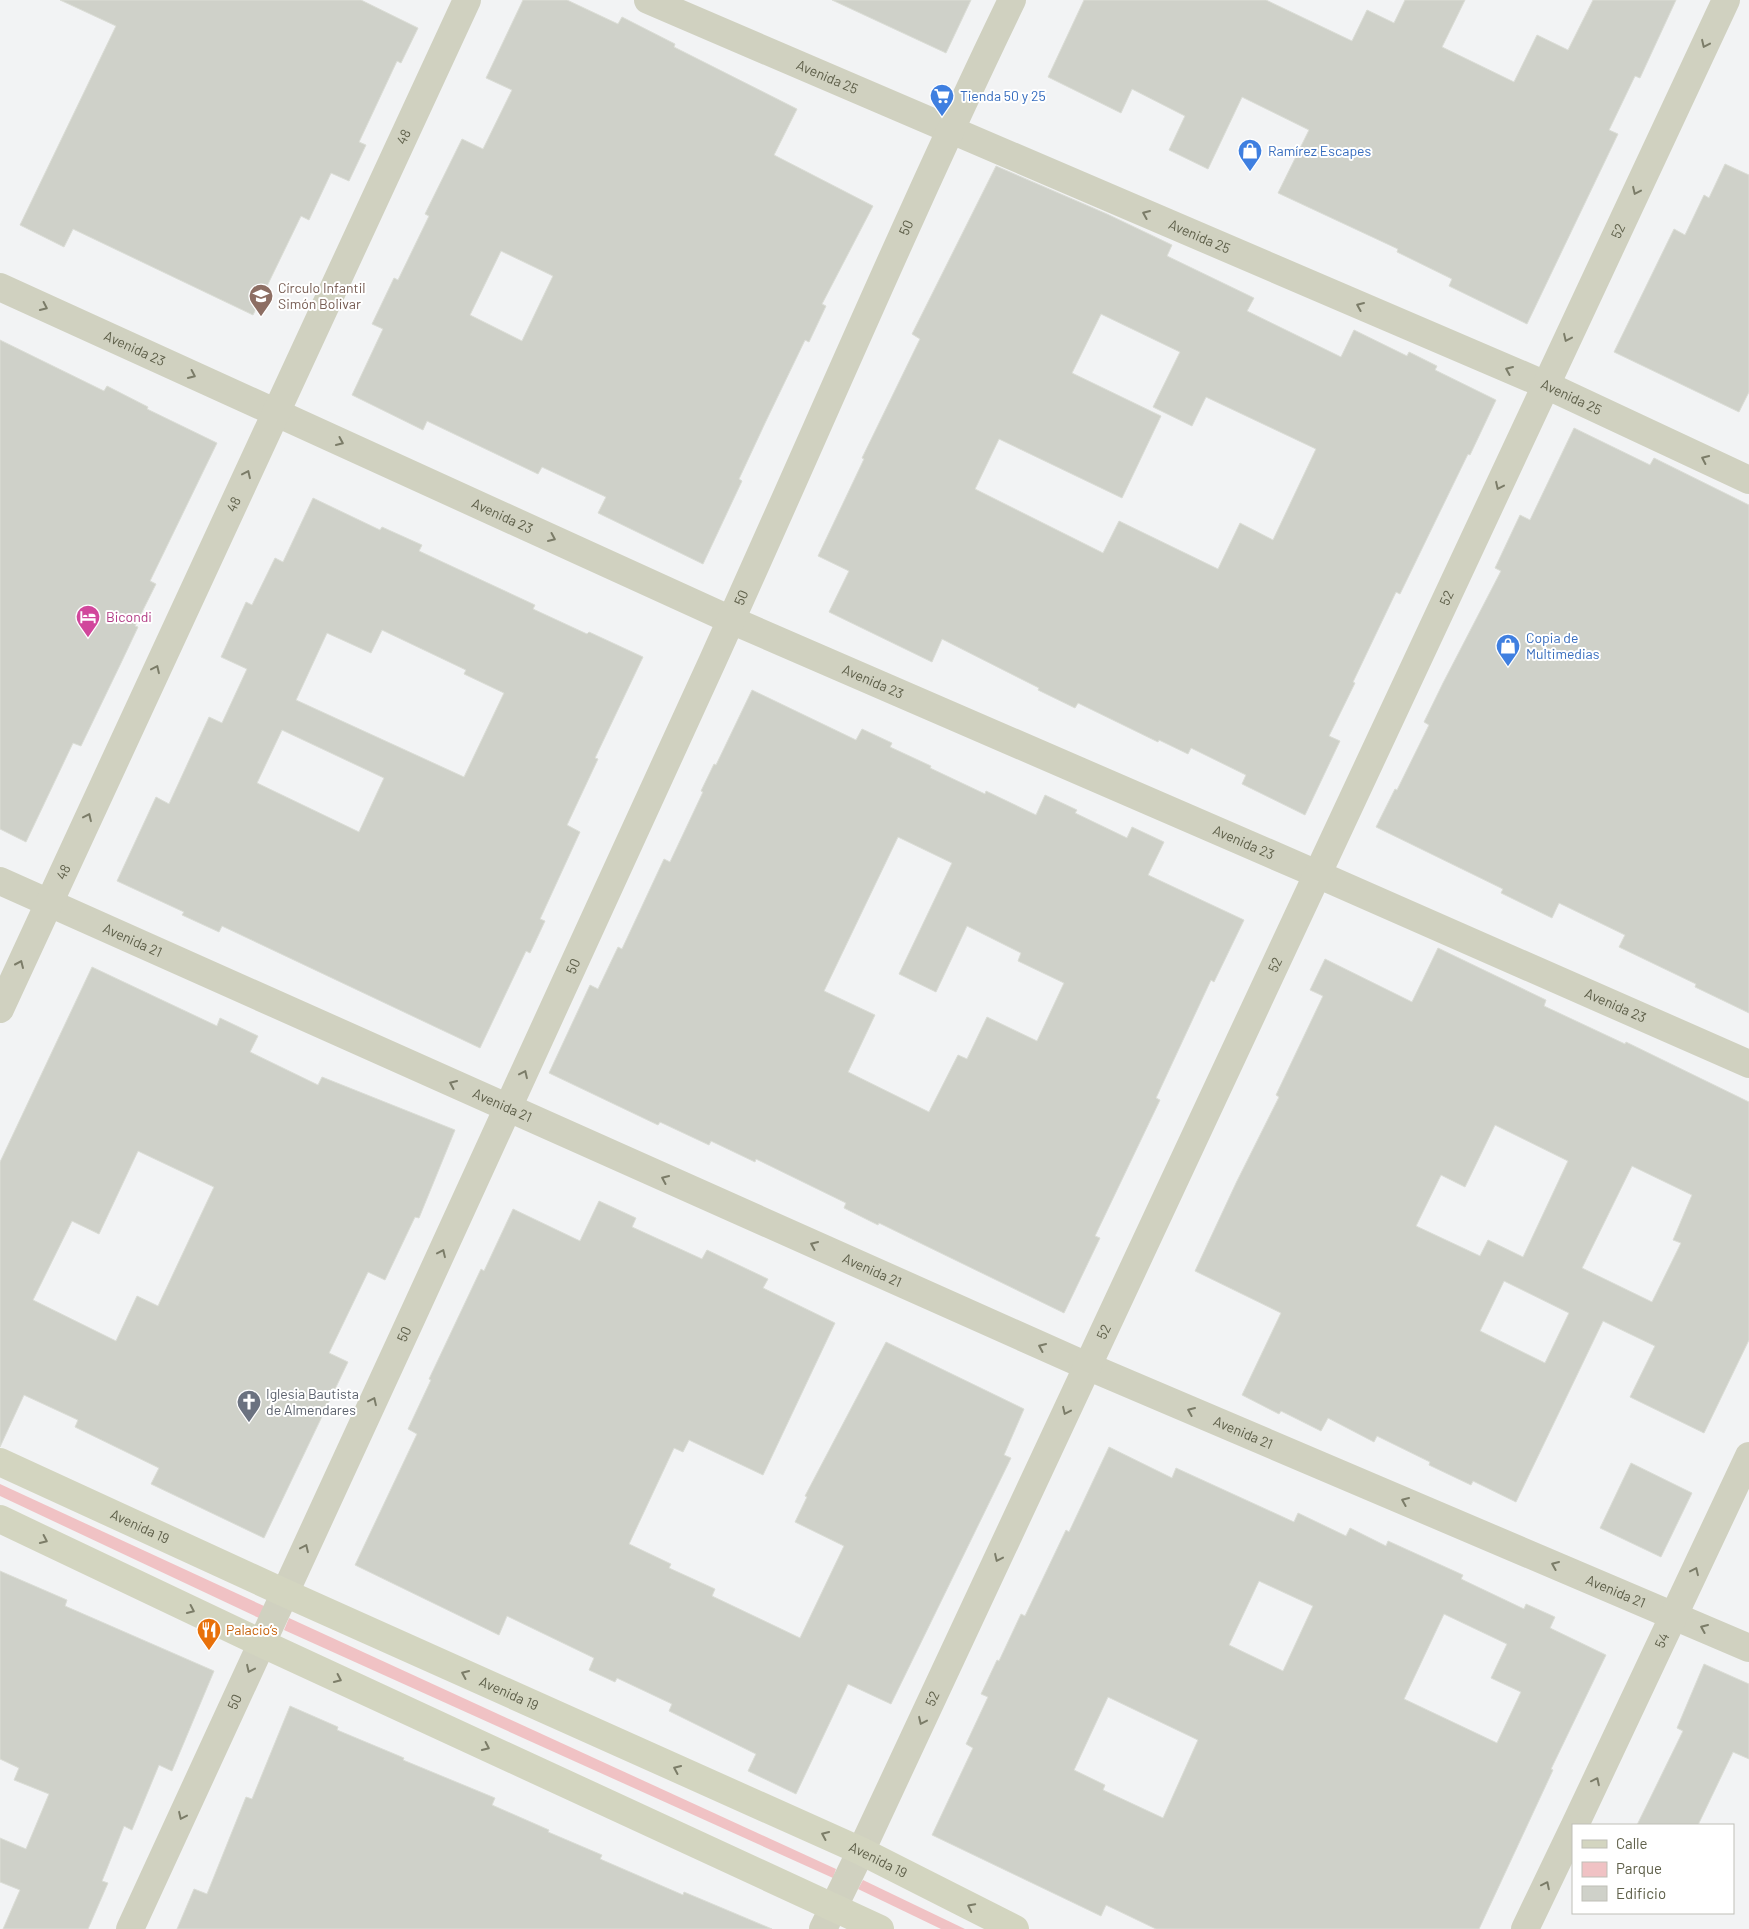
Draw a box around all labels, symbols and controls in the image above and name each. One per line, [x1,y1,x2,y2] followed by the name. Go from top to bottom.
[1701,39,1712,48] one-way arrow
[794,56,861,97] street label: Avenida 25
[929,83,955,117] supermarket icon: Tienda 50 y 25
[960,87,1046,104] place label: Tienda 50 y 25
[392,126,414,147] street label: 48
[1237,138,1263,172] shop icon: Ramírez Escapes
[1268,142,1371,159] place label: Ramírez Escapes
[1632,186,1643,195] one-way arrow
[1142,209,1151,220] one-way arrow
[1166,215,1233,257] street label: Avenida 25
[895,217,916,238] street label: 50
[1607,220,1628,241] street label: 52
[278,279,365,312] place label: Círculo Infantil Simón Bolivar
[248,283,274,317] school or university icon: Círculo Infantil Simón Bolivar
[39,301,48,312] one-way arrow
[1356,301,1365,312] one-way arrow
[102,327,168,369] street label: Avenida 23
[1564,333,1574,342] one-way arrow
[1505,365,1514,376] one-way arrow
[187,368,196,379] one-way arrow
[1538,375,1605,418] street label: Avenida 25
[335,436,344,446] one-way arrow
[1701,455,1710,466] one-way arrow
[241,470,251,479] one-way arrow
[1494,481,1505,490] one-way arrow
[222,494,244,515] street label: 48
[469,494,536,537] street label: Avenida 23
[547,532,556,543] one-way arrow
[730,587,752,608] street label: 50
[1435,587,1457,608] street label: 52
[75,604,101,638] hotel icon: Bicondi
[106,608,152,625] place label: Bicondi
[1526,629,1600,662] place label: Copia de Multimedias
[1495,633,1521,667] shop icon: Copia de Multimedias
[840,660,907,702] street label: Avenida 23
[150,665,161,674] one-way arrow
[82,813,92,822] one-way arrow
[1210,821,1277,863] street label: Avenida 23
[52,861,74,882] street label: 48
[100,919,165,960] street label: Avenida 21
[1264,954,1286,975] street label: 52
[562,956,584,976] street label: 50
[14,960,24,969] one-way arrow
[1582,984,1649,1026] street label: Avenida 23
[518,1070,529,1079] one-way arrow
[449,1080,458,1090] one-way arrow
[470,1084,535,1125] street label: Avenida 21
[661,1174,670,1185] one-way arrow
[810,1240,819,1251] one-way arrow
[840,1249,905,1290] street label: Avenida 21
[435,1250,445,1259] one-way arrow
[1092,1321,1114,1342] street label: 52
[393,1324,415,1344] street label: 50
[1038,1342,1047,1353] one-way arrow
[266,1385,359,1418] place label: Iglesia Bautista de Almendares
[236,1389,262,1423] church icon: Iglesia Bautista de Almendares
[367,1397,378,1406] one-way arrow
[1062,1406,1072,1415] one-way arrow
[1187,1406,1196,1417] one-way arrow
[1211,1412,1276,1452] street label: Avenida 21
[1401,1497,1410,1508] one-way arrow
[108,1505,172,1547] street label: Avenida 19
[39,1534,48,1544] one-way arrow
[299,1545,309,1554] one-way arrow
[993,1553,1004,1562] one-way arrow
[1551,1560,1560,1571] one-way arrow
[1689,1567,1700,1576] one-way arrow
[1584,1571,1648,1611] street label: Avenida 21
[186,1604,195,1614] one-way arrow
[196,1617,222,1651] restaurant icon: Palacio’s
[226,1621,278,1638] place label: Palacio’s
[1700,1624,1709,1635] one-way arrow
[1651,1630,1672,1651] street label: 54
[245,1664,256,1673] one-way arrow
[461,1669,470,1680] one-way arrow
[333,1672,342,1683] one-way arrow
[477,1672,541,1713] street label: Avenida 19
[921,1688,943,1709] street label: 52
[223,1691,245,1712] street label: 50
[918,1716,928,1725] one-way arrow
[481,1741,490,1751] one-way arrow
[673,1764,682,1775] one-way arrow
[1589,1777,1600,1786] one-way arrow
[177,1811,188,1820] one-way arrow
[1572,1824,1734,1914] legend
[821,1831,830,1842] one-way arrow
[1616,1834,1648,1852] text: Calle
[847,1838,910,1881] street label: Avenida 19
[1616,1859,1662,1877] text: Parque
[1540,1881,1550,1890] one-way arrow
[1616,1884,1666,1902] text: Edificio
[967,1903,976,1913] one-way arrow

